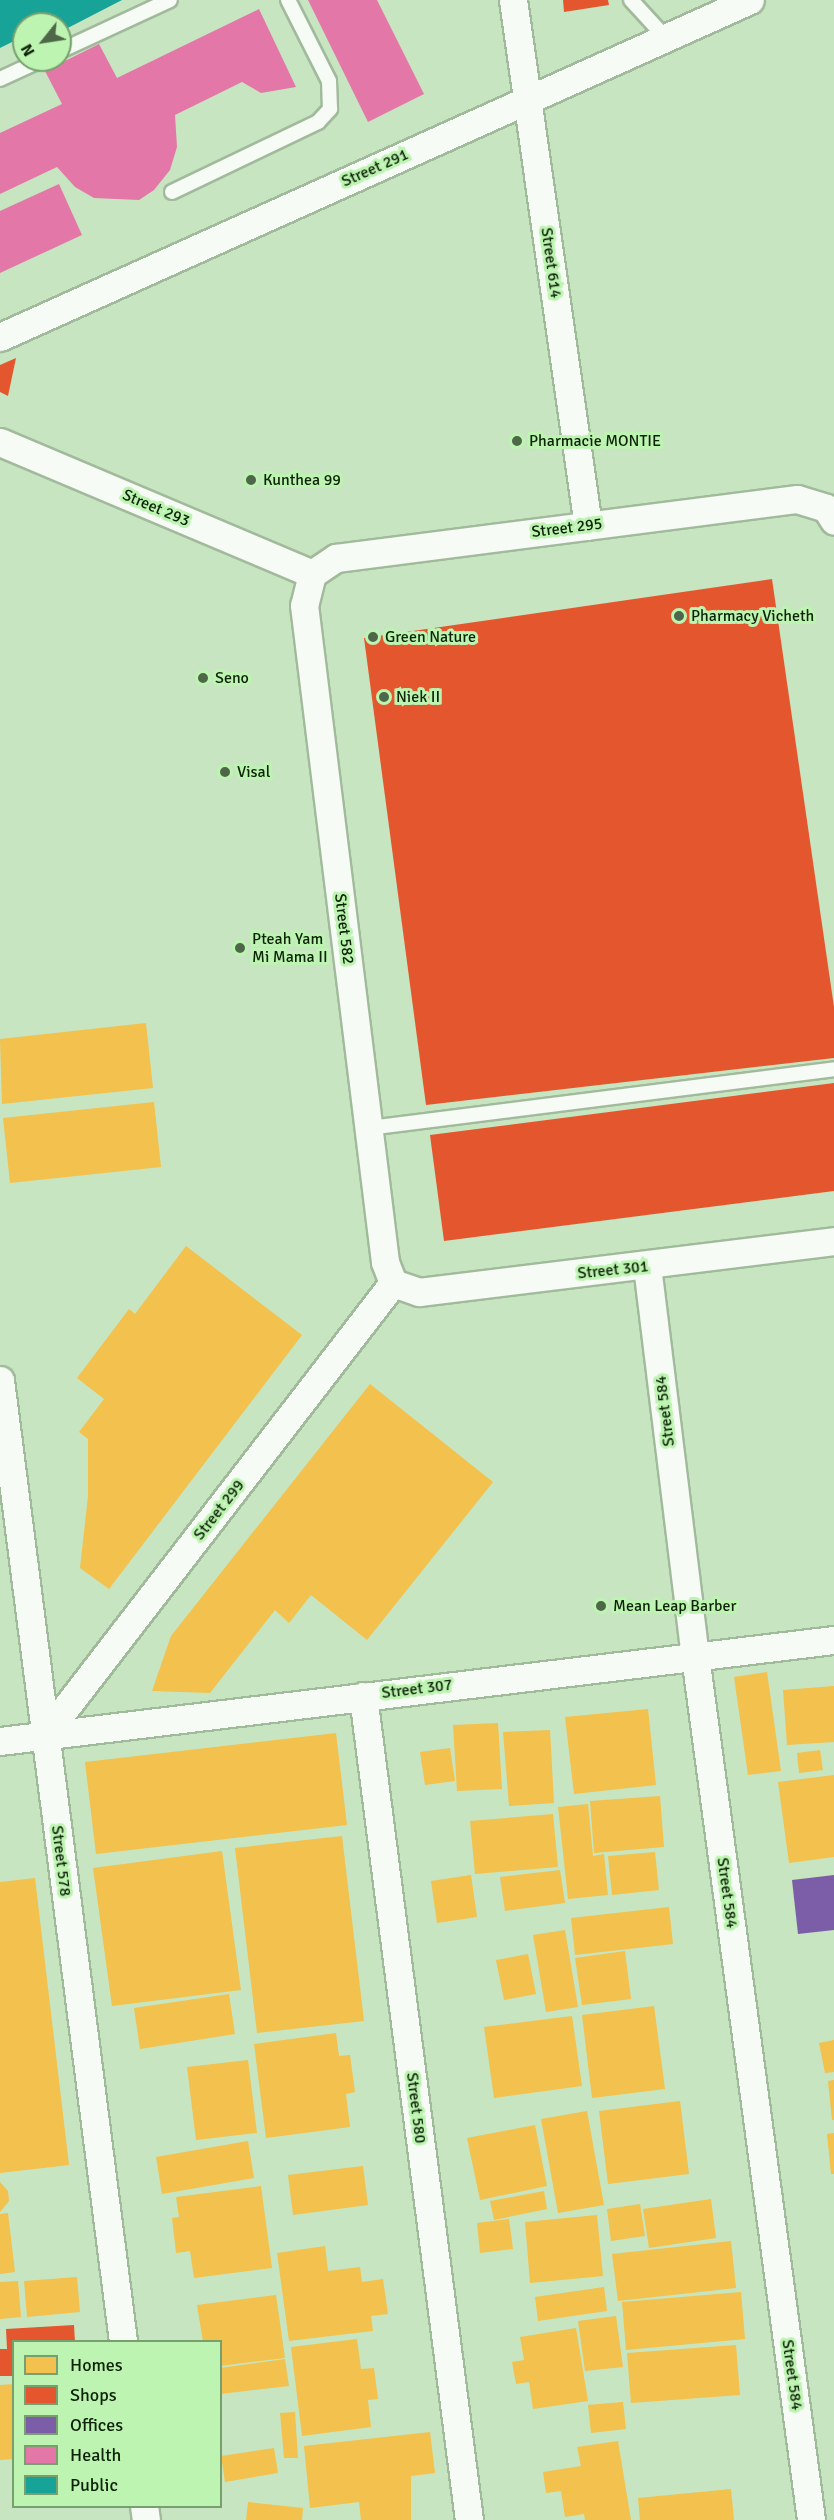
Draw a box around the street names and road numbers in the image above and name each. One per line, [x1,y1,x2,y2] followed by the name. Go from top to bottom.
[339,145,411,191] street label: Street 291
[537,226,565,300] street label: Street 614
[120,485,192,531] street label: Street 293
[531,514,603,542] street label: Street 295
[330,893,358,965] street label: Street 582
[577,1257,649,1283] street label: Street 301
[651,1375,679,1447] street label: Street 584
[190,1476,248,1544] street label: Street 299
[381,1675,453,1703] street label: Street 307
[47,1825,75,1897] street label: Street 578
[713,1856,741,1930] street label: Street 584
[402,2072,430,2144] street label: Street 580
[778,2338,806,2412] street label: Street 584

